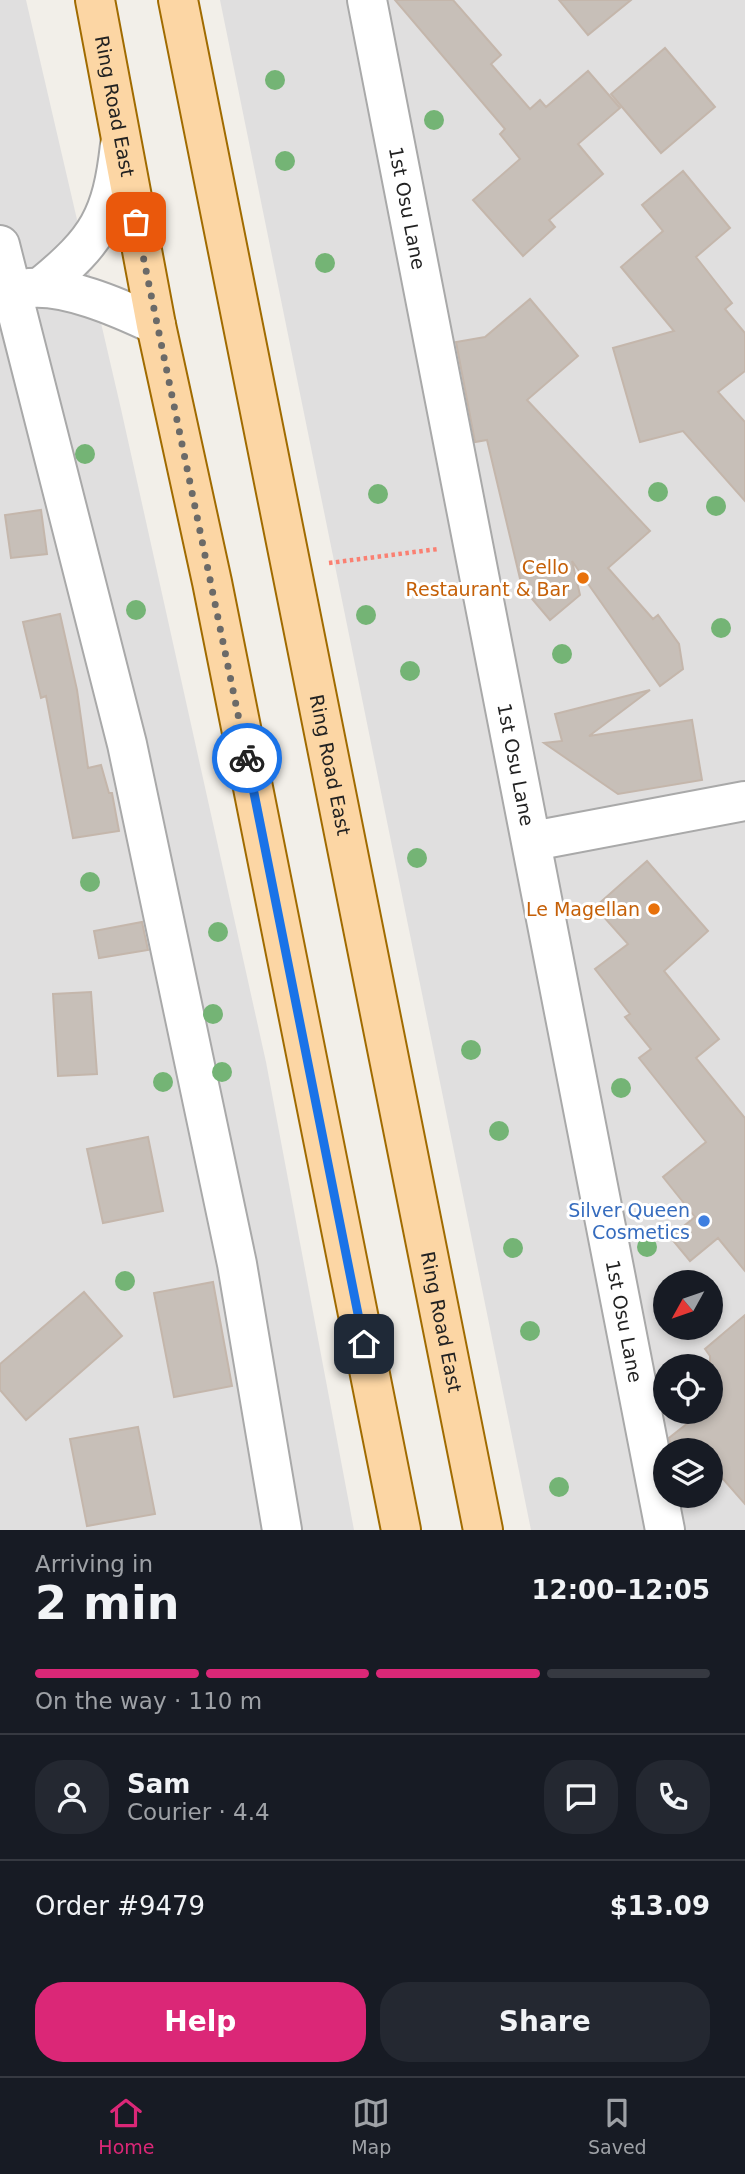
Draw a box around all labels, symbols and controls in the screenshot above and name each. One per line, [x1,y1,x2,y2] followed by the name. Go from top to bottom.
[91,34,139,179] street label: Ring Road East
[385,145,430,271] street label: 1st Osu Lane
[106,192,166,252] pin
[117,203,155,241] icon: bag
[406,556,569,600] place label: Cello Restaurant & Bar
[575,570,591,586] marker: Cello Restaurant & Bar
[306,692,355,837] street label: Ring Road East
[493,701,539,828] street label: 1st Osu Lane
[212,723,282,793] courier
[228,739,266,777] icon: bike
[526,898,640,920] place label: Le Magellan
[646,901,662,917] marker: Le Magellan
[568,1199,690,1243] place label: Silver Queen Cosmetics
[696,1213,712,1229] marker: Silver Queen Cosmetics
[417,1250,466,1394] street label: Ring Road East
[602,1258,647,1384] street label: 1st Osu Lane
[653,1270,723,1340] north arrow
[653,1270,723,1508] map controls
[334,1314,394,1374] pin
[345,1325,383,1363] icon: home
[653,1354,723,1424] button: locate
[653,1438,723,1508] button: layers
[35,1551,153,1577] text: Arriving in
[531,1575,710,1605] text: 12:00–12:05
[35,1576,179,1630] text: 2 min
[35,1688,262,1714] text: On the way · 110 m
[35,1760,109,1834] button: person
[544,1760,618,1834] button: chat
[636,1760,710,1834] button: phone
[127,1769,190,1799] text: Sam
[127,1799,270,1825] text: Courier · 4.4
[35,1891,205,1921] text: Order #9479
[610,1891,710,1921] text: $13.09
[35,1982,366,2062] button: Help
[380,1982,710,2062] button: Share
[98,2094,154,2158] tab: Home
[351,2094,391,2158] tab: Map
[588,2094,647,2158] tab: Saved

